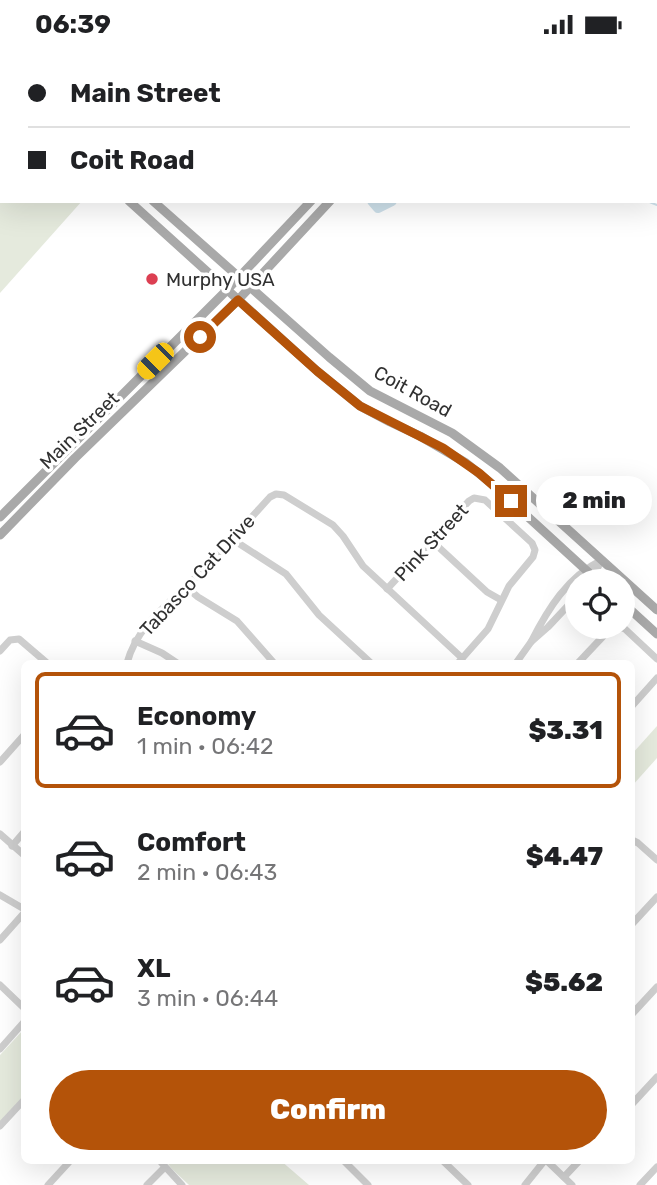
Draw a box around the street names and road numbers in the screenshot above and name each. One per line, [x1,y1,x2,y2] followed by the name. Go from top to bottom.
[370,361,456,422] street label: Coit Road
[35,387,124,474] street label: Main Street
[390,498,473,586] street label: Pink Street
[135,510,260,641] street label: Tabasco Cat Drive

